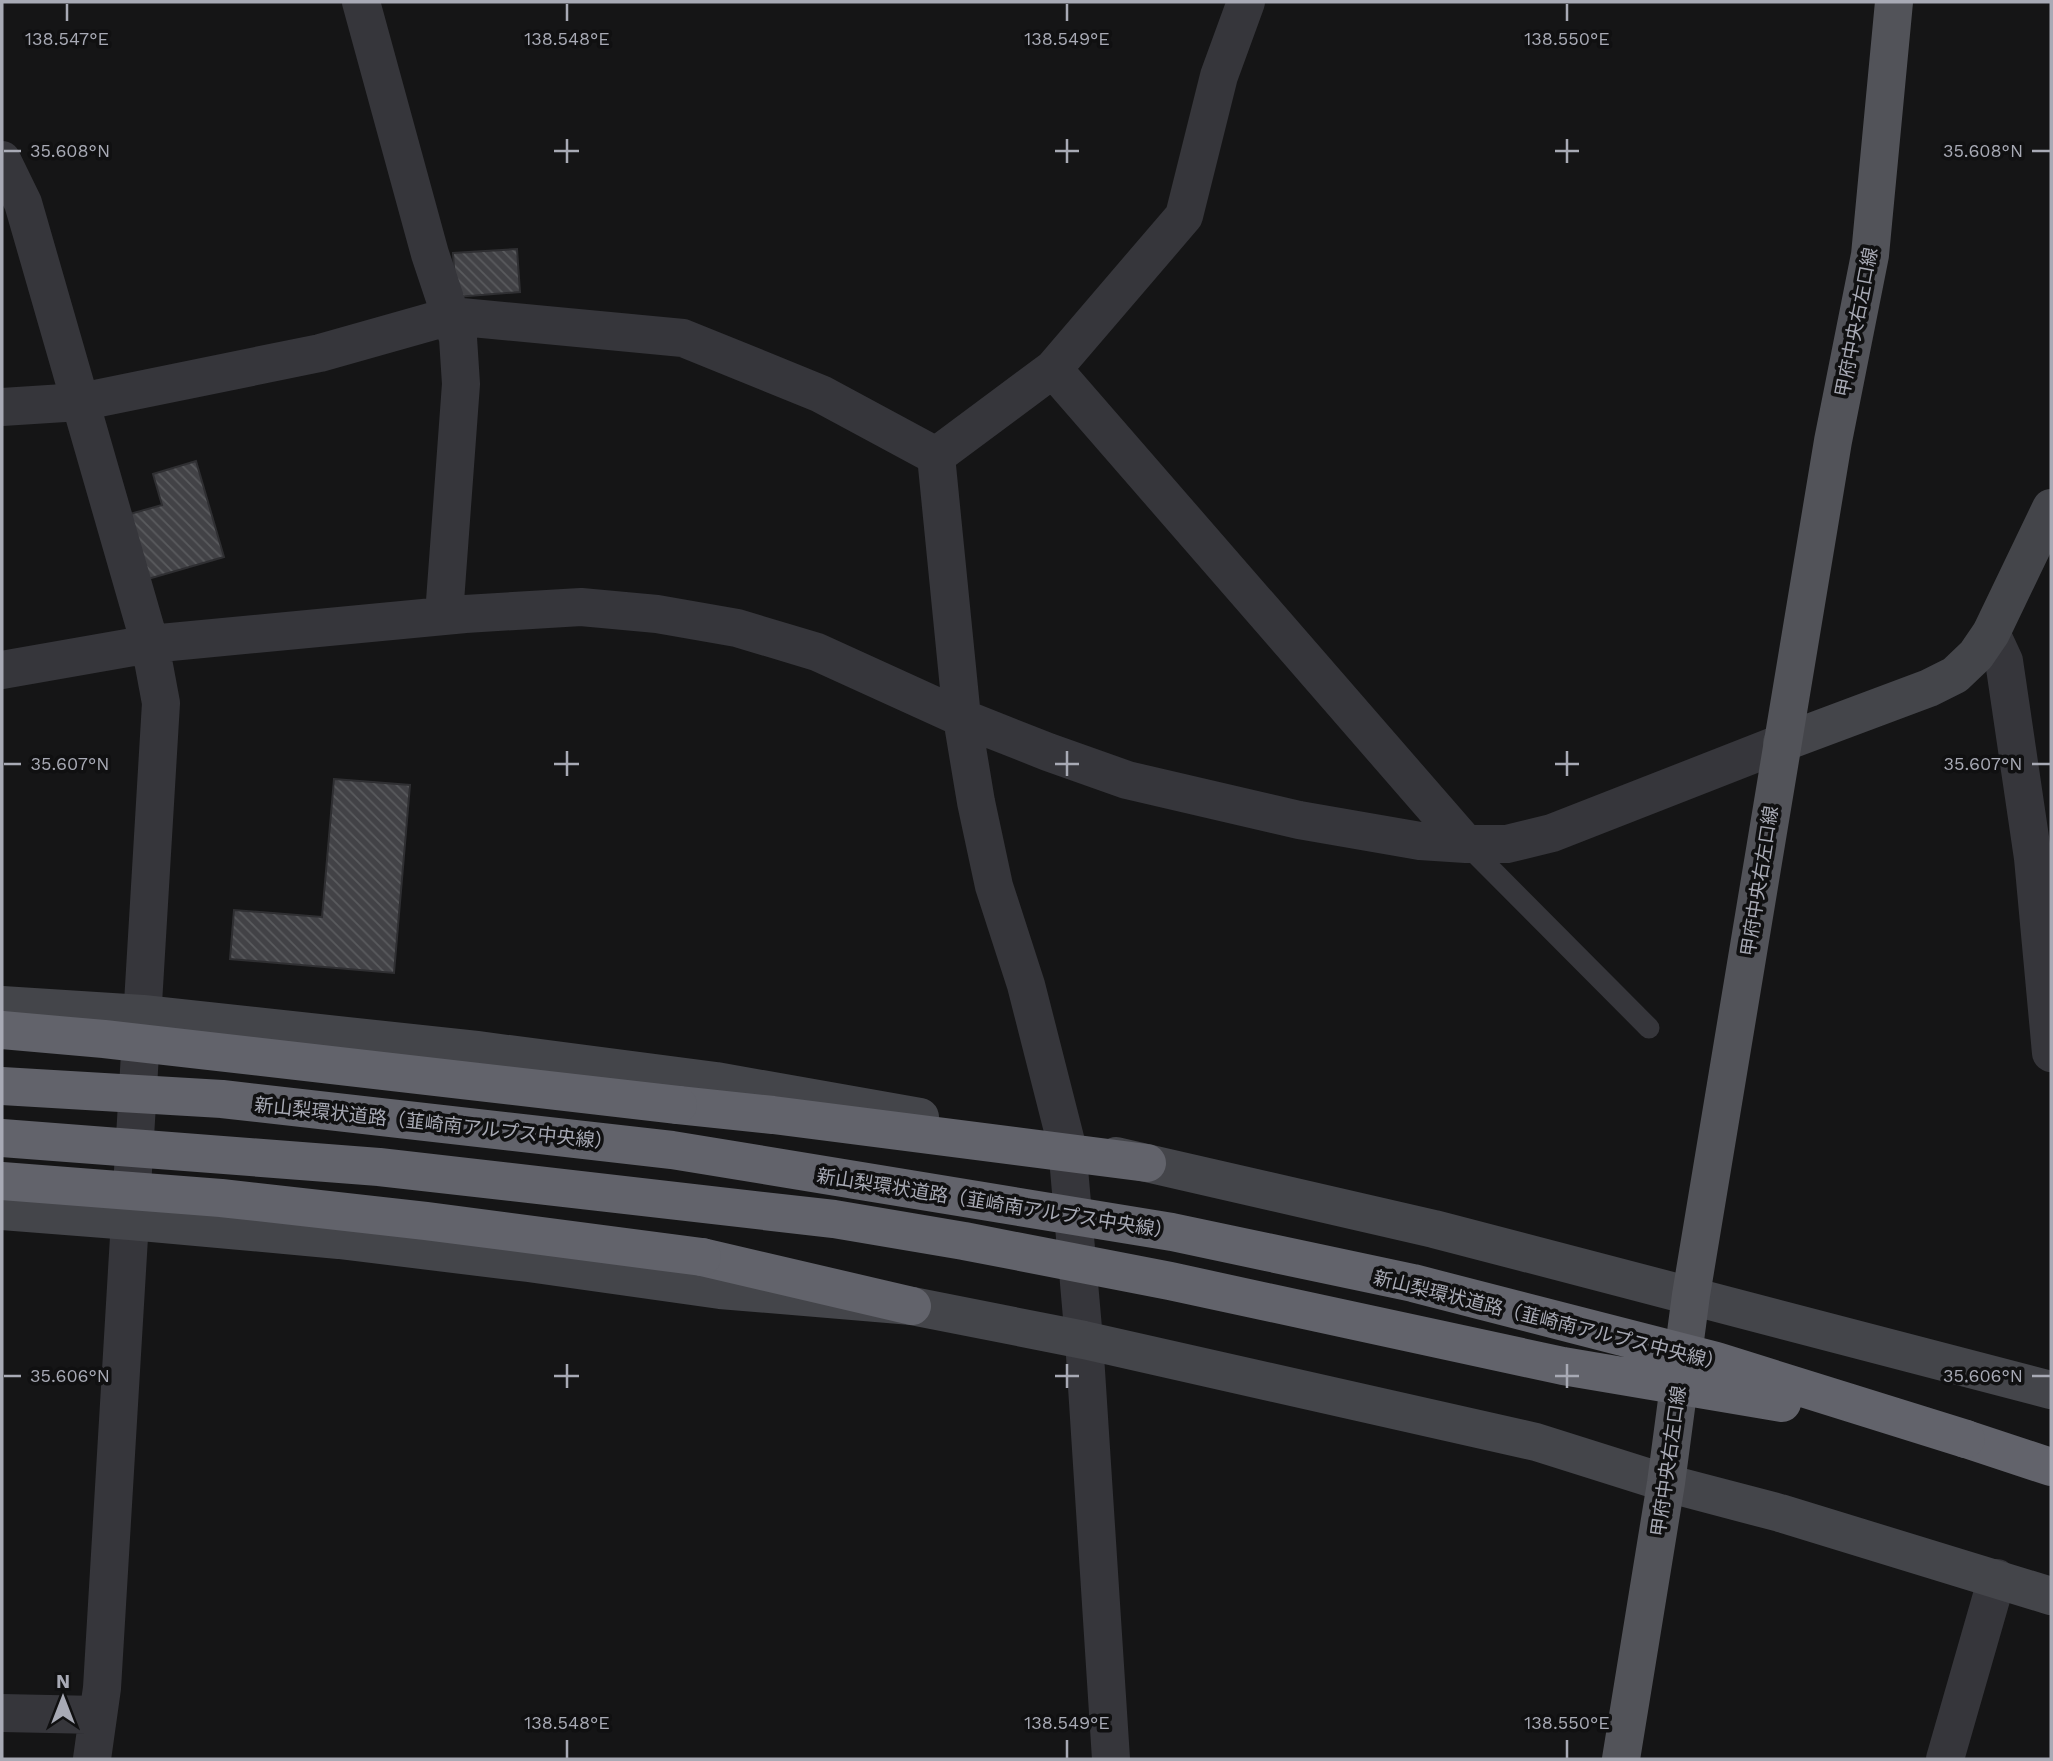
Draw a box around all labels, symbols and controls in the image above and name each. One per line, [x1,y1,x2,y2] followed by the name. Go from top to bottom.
[25,28,109,49] text: 138.547°E
[524,28,610,49] text: 138.548°E
[1024,28,1110,49] text: 138.549°E
[1524,28,1610,49] text: 138.550°E
[30,140,110,161] text: 35.608°N
[1943,140,2023,161] text: 35.608°N
[1831,245,1882,399] street label: 甲府中央右左口線
[31,753,109,774] text: 35.607°N
[1944,753,2022,774] text: 35.607°N
[1736,804,1783,958] street label: 甲府中央右左口線
[253,1093,615,1154] street label: 新山梨環状道路（韮崎南アルプス中央線）
[815,1164,1175,1243] street label: 新山梨環状道路（韮崎南アルプス中央線）
[1371,1266,1727,1375] street label: 新山梨環状道路（韮崎南アルプス中央線）
[30,1365,110,1386] text: 35.606°N
[1943,1365,2023,1386] text: 35.606°N
[1647,1384,1690,1538] street label: 甲府中央右左口線
[28,1663,98,1733] north arrow
[56,1670,70,1693] text: N
[524,1712,610,1733] text: 138.548°E
[1024,1712,1110,1733] text: 138.549°E
[1524,1712,1610,1733] text: 138.550°E

